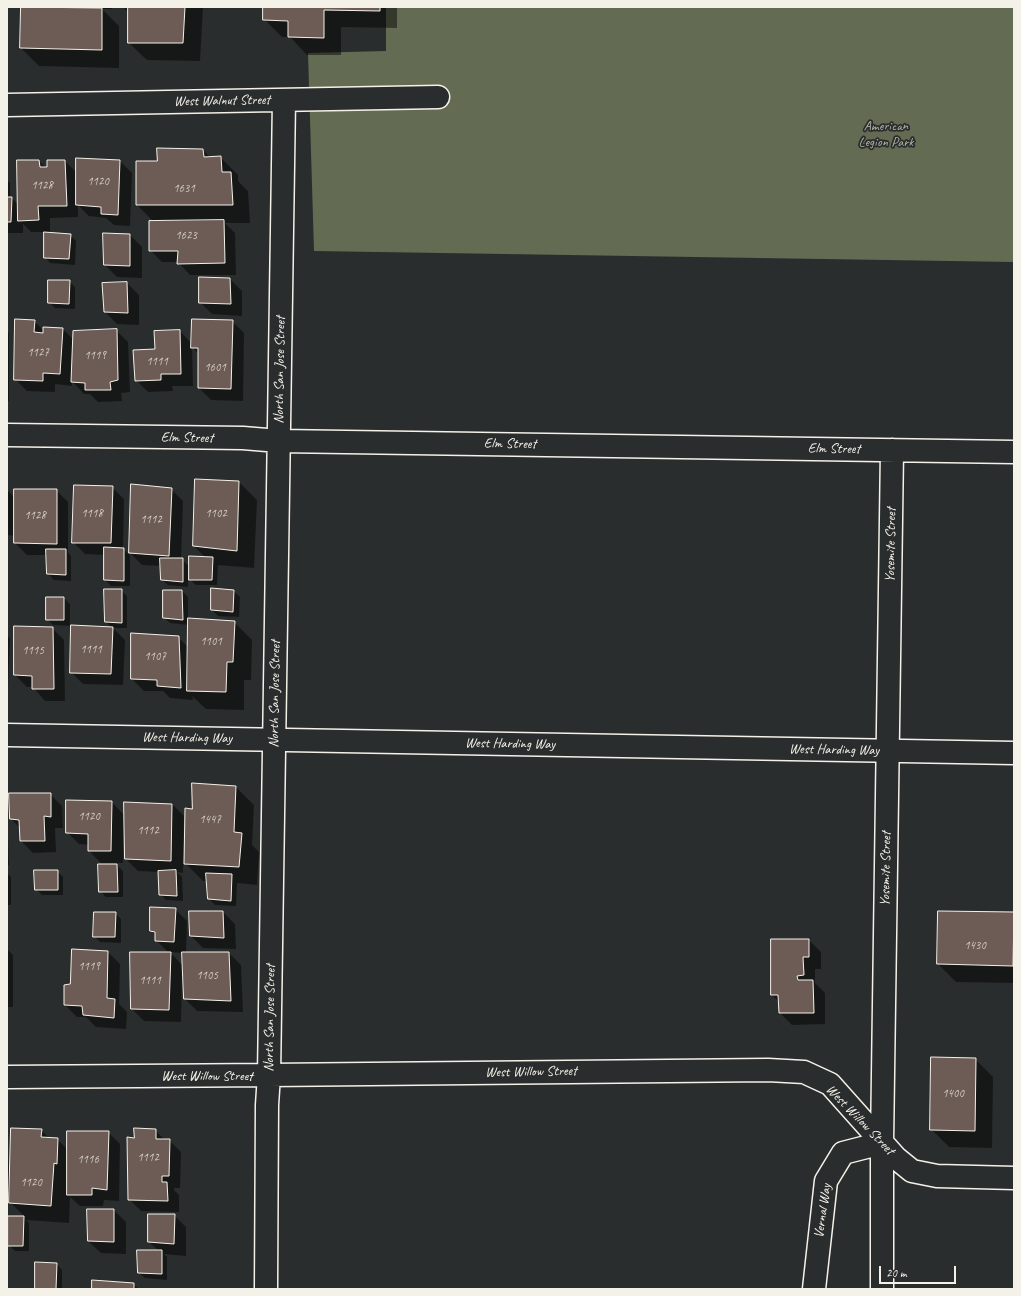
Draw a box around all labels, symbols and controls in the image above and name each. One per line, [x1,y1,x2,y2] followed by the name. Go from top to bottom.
[174,92,270,110] street label: West Walnut Street
[859,118,913,150] park label: American Legion Park
[87,175,109,189] house number: 1120
[31,179,53,193] house number: 1128
[173,182,195,196] house number: 1631
[175,229,197,243] house number: 1623
[271,316,289,424] street label: North San Jose Street
[27,346,49,360] house number: 1127
[84,349,106,363] house number: 1119
[146,355,168,369] house number: 1111
[204,361,226,375] house number: 1601
[161,429,213,447] street label: Elm Street
[484,435,536,453] street label: Elm Street
[808,440,860,458] street label: Elm Street
[81,507,103,521] house number: 1118
[205,507,227,521] house number: 1102
[882,507,900,583] street label: Yosemite Street
[24,509,46,523] house number: 1128
[140,513,162,527] house number: 1112
[200,635,222,649] house number: 1101
[266,640,284,748] street label: North San Jose Street
[80,643,102,657] house number: 1111
[22,644,44,658] house number: 1115
[144,650,166,664] house number: 1107
[142,729,232,747] street label: West Harding Way
[465,735,555,753] street label: West Harding Way
[789,741,879,759] street label: West Harding Way
[78,810,100,824] house number: 1120
[199,813,221,827] house number: 1447
[137,824,159,838] house number: 1112
[877,831,895,907] street label: Yosemite Street
[964,939,986,953] house number: 1430
[78,960,100,974] house number: 1119
[261,964,279,1072] street label: North San Jose Street
[196,969,218,983] house number: 1105
[139,974,161,988] house number: 1111
[485,1063,577,1081] street label: West Willow Street
[161,1068,253,1084] street label: West Willow Street
[822,1081,898,1159] street label: West Willow Street
[942,1087,964,1101] house number: 1400
[137,1151,159,1165] house number: 1112
[77,1153,99,1167] house number: 1116
[20,1176,42,1190] house number: 1120
[811,1183,835,1239] street label: Vernal Way
[881,1258,958,1284] scale bar
[886,1265,906,1281] text: 20 m

